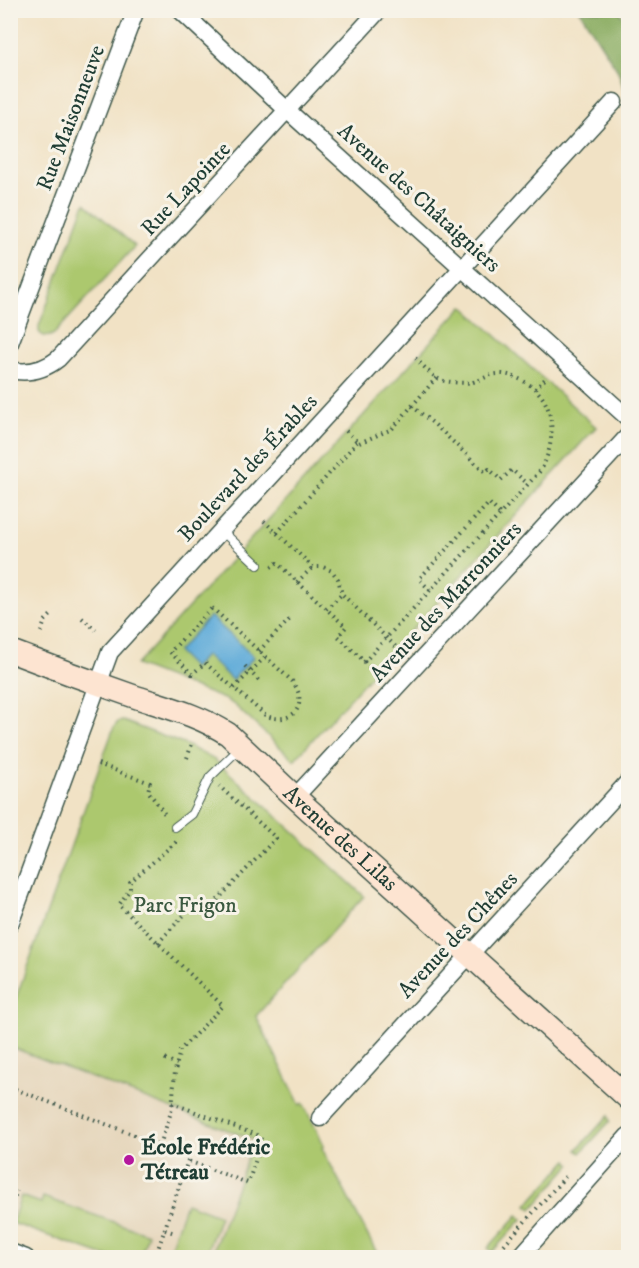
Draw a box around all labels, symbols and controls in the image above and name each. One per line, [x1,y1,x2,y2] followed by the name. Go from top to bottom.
[31,41,111,195] street label: Rue Maisonneuve
[332,118,506,278] street label: Avenue des Châtaigniers
[135,136,237,242] street label: Rue Lapointe
[173,389,323,547] street label: Boulevard des Érables
[364,516,528,688] street label: Avenue des Marronniers
[278,779,403,897] street label: Avenue des Lilas
[392,866,524,1004] street label: Avenue des Chênes
[133,892,237,919] park label: Parc Frigon
[140,1133,271,1186] place label: École Frédéric Tétreau
[122,1153,136,1167] marker: École Frédéric Tétreau

